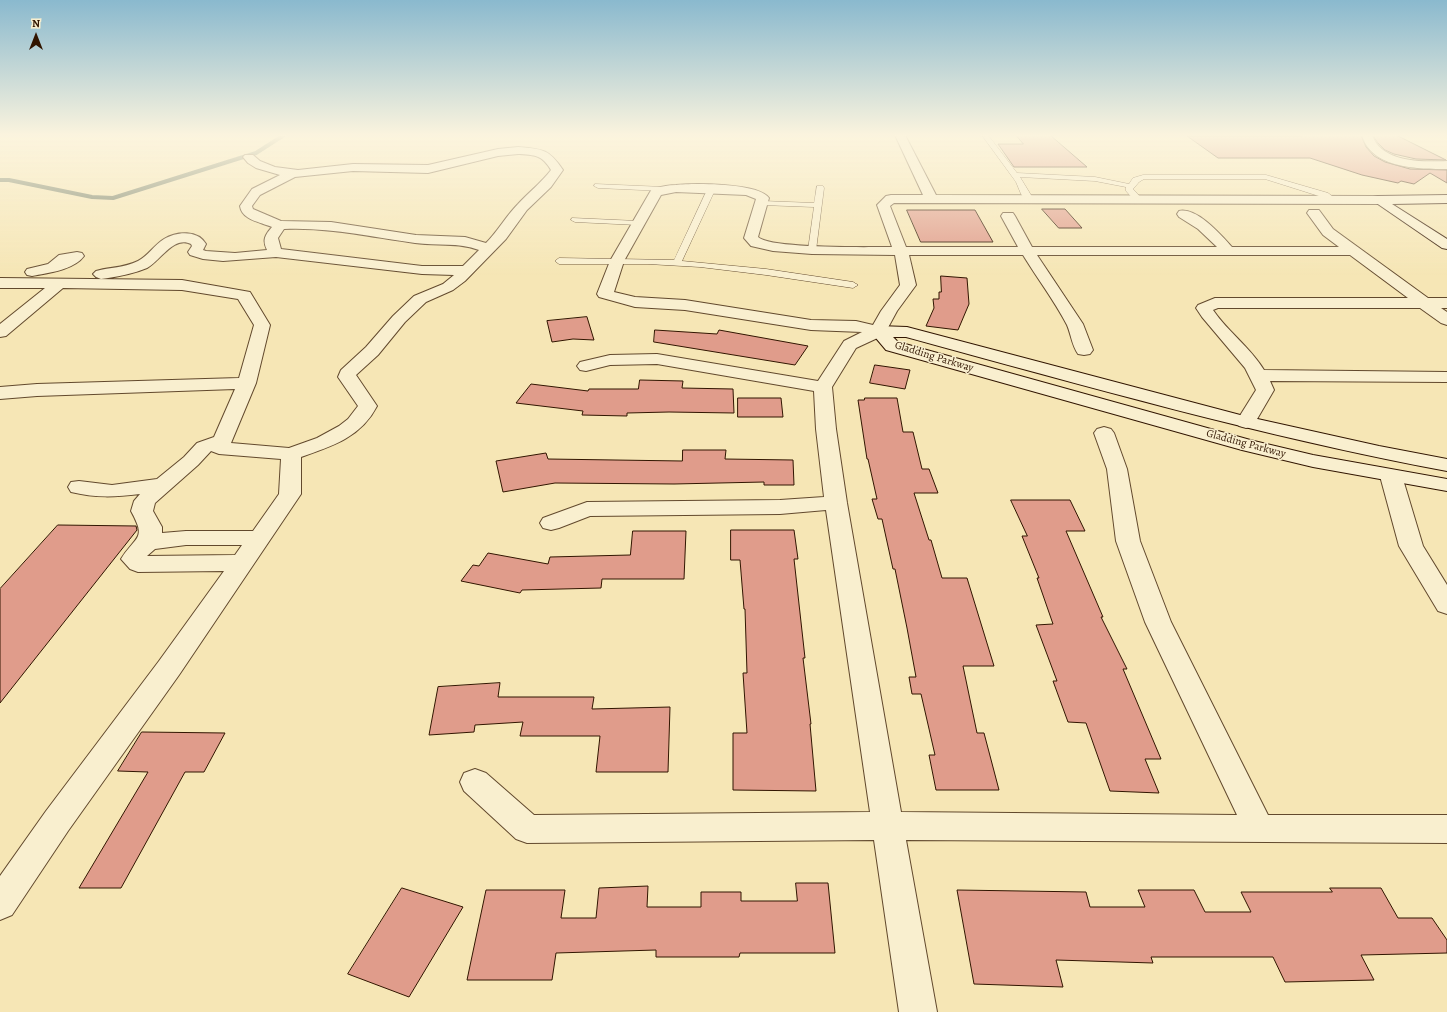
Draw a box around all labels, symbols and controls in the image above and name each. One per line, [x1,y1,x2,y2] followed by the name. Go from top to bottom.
[16,16,56,56] north arrow
[32,16,40,31] text: N
[893,339,975,375] street label: Gladding Parkway
[1205,427,1287,461] street label: Gladding Parkway

